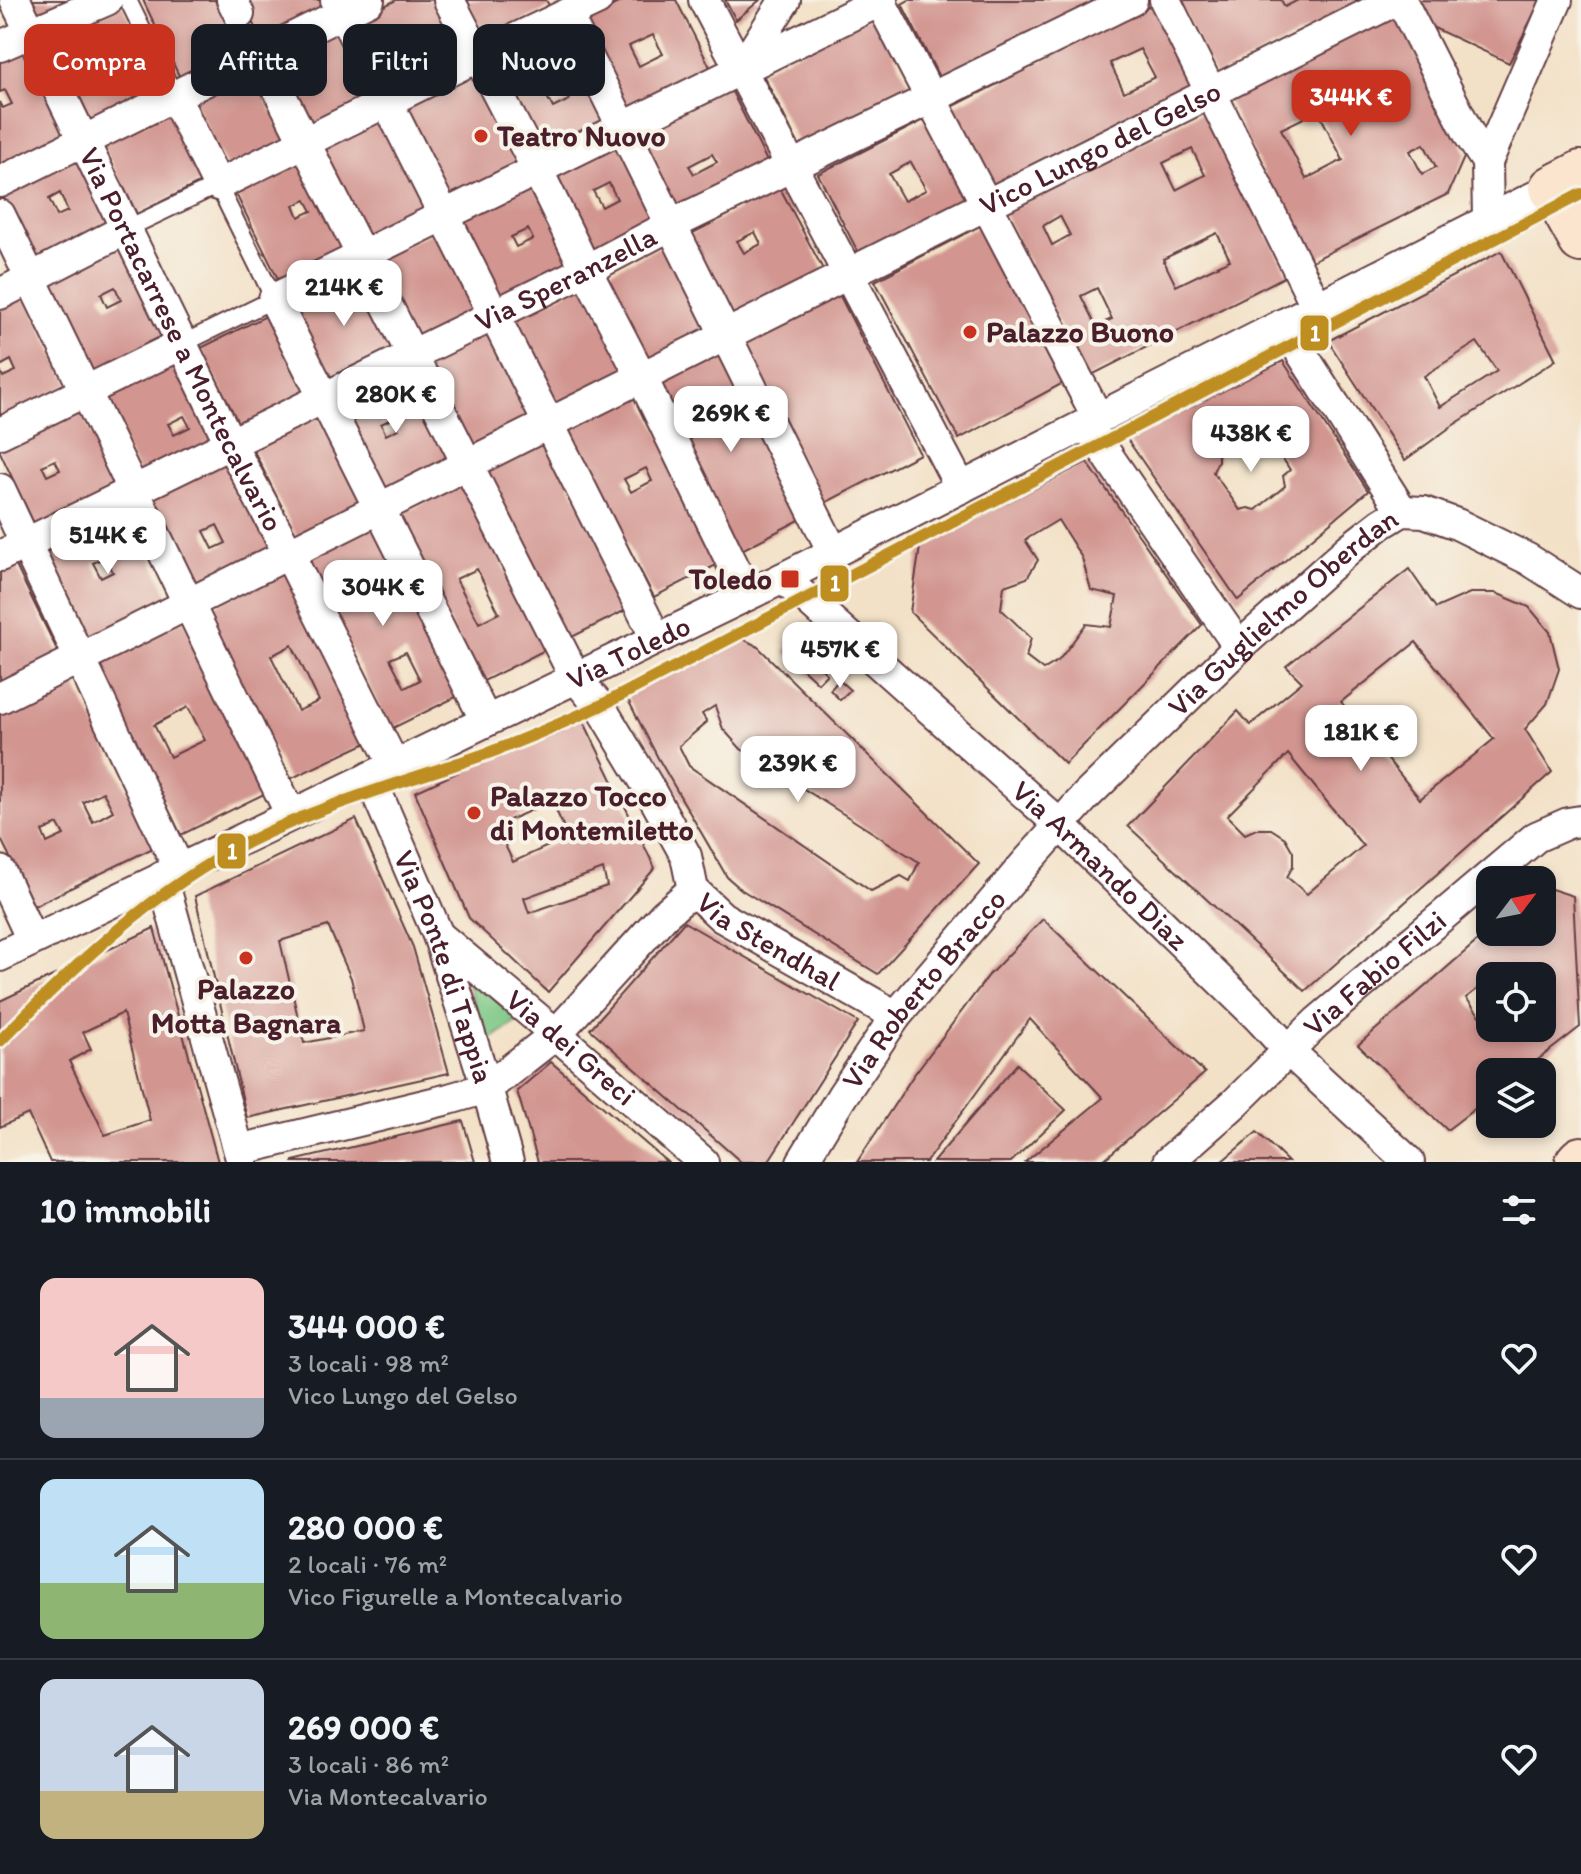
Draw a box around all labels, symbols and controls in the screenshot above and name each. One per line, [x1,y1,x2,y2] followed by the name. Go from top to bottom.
[24,24,175,96] chip: Compra
[191,24,327,96] chip: Affitta
[343,24,457,96] chip: Filtri
[473,24,605,96] chip: Nuovo
[1286,70,1416,138] pin: 344K €
[973,72,1227,223] street label: Vico Lungo del Gelso
[1310,80,1392,112] text: 344K €
[496,117,666,154] place label: Teatro Nuovo
[472,127,490,145] marker: Teatro Nuovo
[71,141,293,537] street label: Via Portacarrese a Montecalvario
[469,217,663,339] street label: Via Speranzella
[279,260,409,328] pin: 214K €
[305,270,383,302] text: 214K €
[986,313,1174,350] place label: Palazzo Buono
[1299,314,1330,352] line badge: 1
[1310,320,1321,347] text: 1
[961,323,979,341] marker: Palazzo Buono
[331,367,461,435] pin: 280K €
[355,377,437,409] text: 280K €
[666,386,796,454] pin: 269K €
[692,396,770,428] text: 269K €
[1186,406,1316,474] pin: 438K €
[1210,416,1292,448] text: 438K €
[1160,499,1404,724] street label: Via Guglielmo Oberdan
[43,508,173,576] pin: 514K €
[69,518,147,550] text: 514K €
[318,560,448,628] pin: 304K €
[688,560,772,597] place label: Toledo
[819,564,850,603] line badge: 1
[779,568,801,590] marker: Toledo
[341,570,425,602] text: 304K €
[830,570,841,597] text: 1
[560,607,696,698] street label: Via Toledo
[775,622,905,690] pin: 457K €
[800,632,880,664] text: 457K €
[1296,705,1426,773] pin: 181K €
[1323,715,1399,747] text: 181K €
[733,736,863,804] pin: 239K €
[759,746,837,778] text: 239K €
[1005,772,1197,958] street label: Via Armando Diaz
[490,777,694,848] place label: Palazzo Tocco di Montemiletto
[465,804,483,822] marker: Palazzo Tocco di Montemiletto
[216,832,247,870] line badge: 1
[227,838,238,865] text: 1
[386,844,503,1088] street label: Via Ponte di Tappia
[1476,866,1556,946] north arrow
[1476,866,1556,1138] map controls
[833,881,1014,1096] street label: Via Roberto Bracco
[689,884,848,999] street label: Via Stendhal
[1295,902,1454,1044] street label: Via Fabio Filzi
[237,949,255,967] marker: Palazzo Motta Bagnara
[1476,962,1556,1042] button: locate
[151,970,341,1041] place label: Palazzo Motta Bagnara
[498,981,644,1113] street label: Via dei Greci
[1476,1058,1556,1138] button: layers
[1497,1188,1541,1232] icon: filters
[40,1190,211,1231] text: 10 immobili
[288,1306,445,1347] text: 344 000 €
[104,1310,200,1406] icon: home
[1497,1336,1541,1380] icon: heart
[288,1347,449,1379] text: 3 locali · 98 m²
[288,1379,518,1411] text: Vico Lungo del Gelso
[288,1507,443,1548] text: 280 000 €
[104,1511,200,1607] icon: home
[1497,1537,1541,1581] icon: heart
[288,1548,447,1580] text: 2 locali · 76 m²
[288,1580,623,1612] text: Vico Figurelle a Montecalvario
[288,1707,439,1748] text: 269 000 €
[104,1711,200,1807] icon: home
[1497,1737,1541,1781] icon: heart
[288,1748,449,1780] text: 3 locali · 86 m²
[288,1780,488,1812] text: Via Montecalvario

